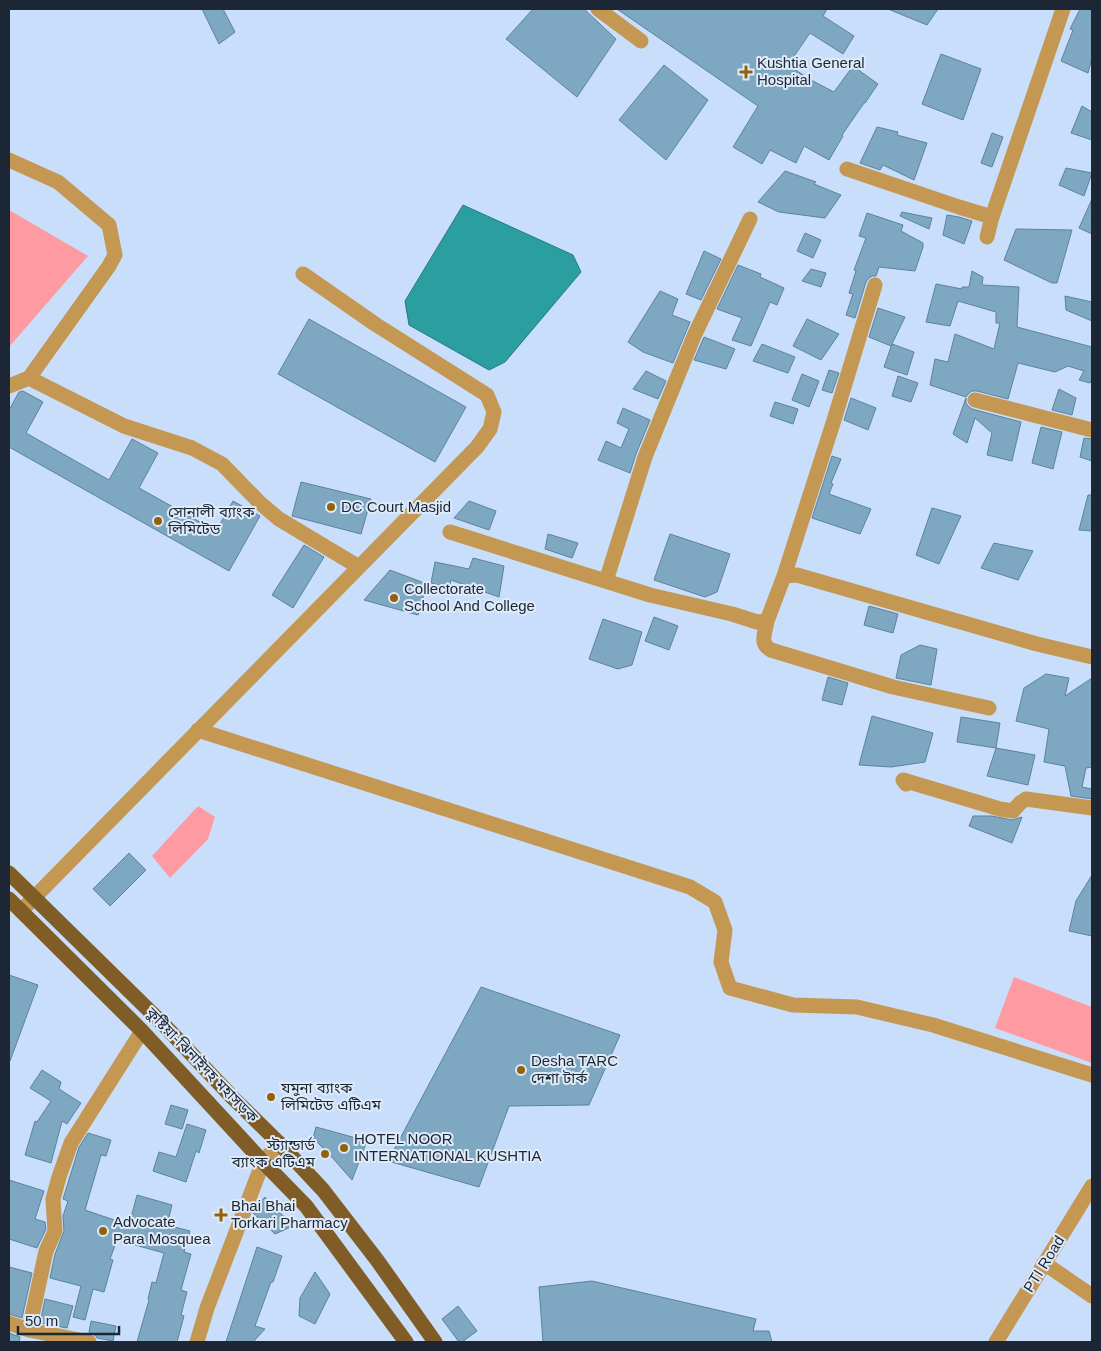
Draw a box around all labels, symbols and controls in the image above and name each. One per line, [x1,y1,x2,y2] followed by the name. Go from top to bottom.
[757,54,865,88] place label: Kushtia General Hospital
[739,65,753,79] marker: Kushtia General Hospital
[341,498,451,515] place label: DC Court Masjid
[325,501,337,513] marker: DC Court Masjid
[167,503,255,537] place label: সোনালী ব্যাংক লিমিটেড
[152,515,164,527] marker: সোনালী ব্যাংক লিমিটেড
[404,580,535,614] place label: Collectorate School And College
[388,592,400,604] marker: Collectorate School And College
[142,1003,262,1127] street label: কুষ্টিয়া-ঝিনাইদহ মহাসড়ক
[531,1052,618,1086] place label: Desha TARC দেশা টার্ক
[515,1064,527,1076] marker: Desha TARC দেশা টার্ক
[280,1079,382,1113] place label: যমুনা ব্যাংক লিমিটেড এটিএম
[265,1091,277,1103] marker: যমুনা ব্যাংক লিমিটেড এটিএম
[354,1130,542,1164] place label: HOTEL NOOR INTERNATIONAL KUSHTIA
[231,1136,316,1170] place label: স্ট্যান্ডার্ড ব্যাংক এটিএম
[338,1142,350,1154] marker: HOTEL NOOR INTERNATIONAL KUSHTIA
[319,1148,331,1160] marker: স্ট্যান্ডার্ড ব্যাংক এটিএম
[231,1197,348,1231] place label: Bhai Bhai Torkari Pharmacy
[215,1209,227,1221] marker: Bhai Bhai Torkari Pharmacy
[113,1213,211,1247] place label: Advocate Para Mosquea
[97,1225,109,1237] marker: Advocate Para Mosquea
[1020,1232,1068,1295] street label: PTI Road
[18,1304,119,1336] scale bar
[25,1312,58,1329] text: 50 m

